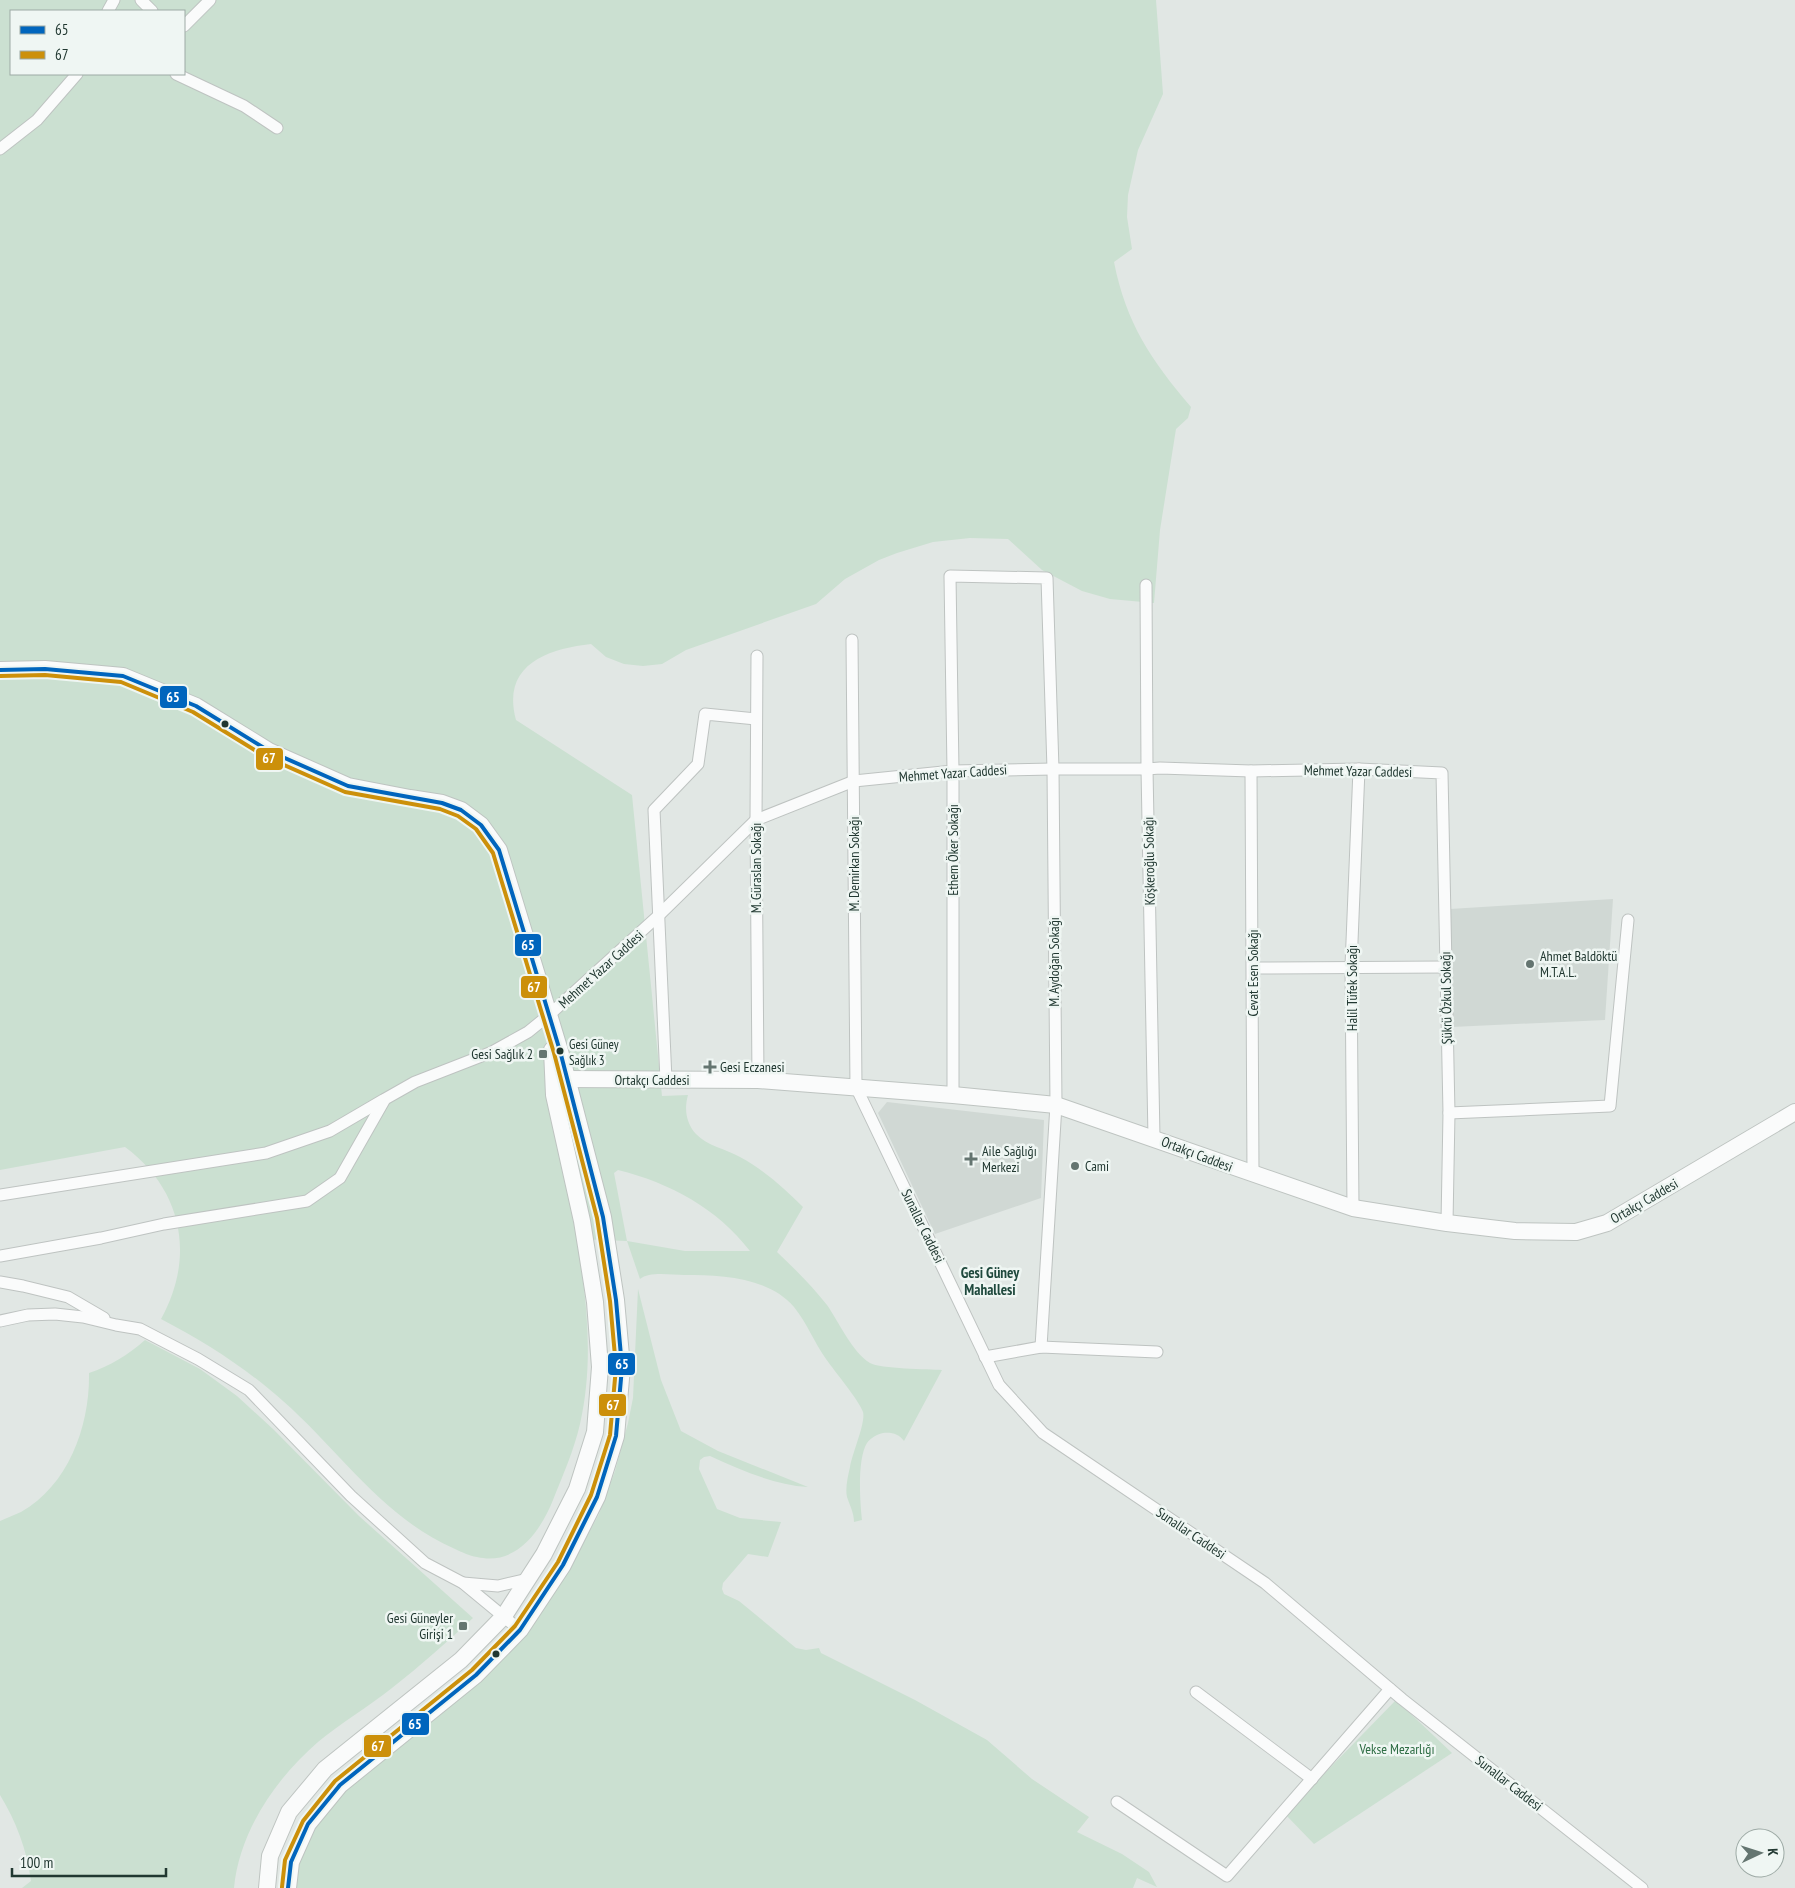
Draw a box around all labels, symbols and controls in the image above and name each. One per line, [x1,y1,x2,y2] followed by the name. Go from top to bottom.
[10,10,185,75] legend
[55,20,69,39] text: 65
[55,45,69,64] text: 67
[159,685,188,709] line badge: 65
[166,688,180,706] text: 65
[220,719,230,729] unlabelled marker
[255,747,284,771] line badge: 67
[262,749,276,767] text: 67
[898,760,1008,786] street label: Mehmet Yazar Caddesi
[1304,761,1412,781] street label: Mehmet Yazar Caddesi
[944,804,962,896] street label: Ethem Öker Sokağı
[845,817,863,911] street label: M. Demirkan Sokağı
[1139,817,1159,905] street label: Köşkeroğlu Sokağı
[747,823,765,913] street label: M. Güraslan Sokağı
[1045,917,1063,1007] street label: M. Aydoğan Sokağı
[555,926,647,1012] street label: Mehmet Yazar Caddesi
[1244,929,1262,1017] street label: Cevat Esen Sokağı
[514,933,542,957] line badge: 65
[521,936,535,954] text: 65
[1343,945,1361,1031] street label: Halil Tüfek Sokağı
[1540,947,1617,981] place label: Ahmet Baldöktü M.T.A.L.
[1436,951,1456,1045] street label: Şükrü Özkul Sokağı
[1524,958,1536,970] marker: Ahmet Baldöktü M.T.A.L.
[520,975,548,999] line badge: 67
[527,978,541,996] text: 67
[569,1036,619,1069] place label: Gesi Güney Sağlık 3
[471,1045,533,1063] place label: Gesi Sağlık 2
[555,1046,565,1056] marker: Gesi Güney Sağlık 3
[537,1048,549,1060] marker: Gesi Sağlık 2
[720,1058,785,1076] place label: Gesi Eczanesi
[704,1061,716,1073] marker: Gesi Eczanesi
[614,1071,690,1089] street label: Ortakçı Caddesi
[1159,1132,1235,1176] street label: Ortakçı Caddesi
[982,1142,1037,1176] place label: Aile Sağlığı Merkezi
[964,1152,978,1166] marker: Aile Sağlığı Merkezi
[1085,1157,1109,1175] place label: Cami
[1069,1160,1081,1172] marker: Cami
[1607,1174,1681,1228] street label: Ortakçı Caddesi
[897,1186,949,1266] street label: Sunallar Caddesi
[961,1263,1020,1299] district label: Gesi Güney Mahallesi
[607,1352,636,1376] line badge: 65
[615,1355,629,1373] text: 65
[598,1393,627,1417] line badge: 67
[606,1396,620,1414] text: 67
[1153,1503,1229,1563] street label: Sunallar Caddesi
[387,1609,453,1643] place label: Gesi Güneyler Girişi 1
[457,1620,469,1632] marker: Gesi Güneyler Girişi 1
[491,1649,501,1659] unlabelled marker
[401,1712,430,1736] line badge: 65
[408,1715,422,1733] text: 65
[363,1734,392,1758] line badge: 67
[371,1737,385,1755] text: 67
[1359,1740,1434,1758] park label: Vekse Mezarlığı
[1472,1751,1546,1815] street label: Sunallar Caddesi
[1735,1828,1785,1878] north arrow
[12,1846,166,1878] scale bar
[1764,1848,1782,1857] text: K
[20,1853,53,1872] text: 100 m

